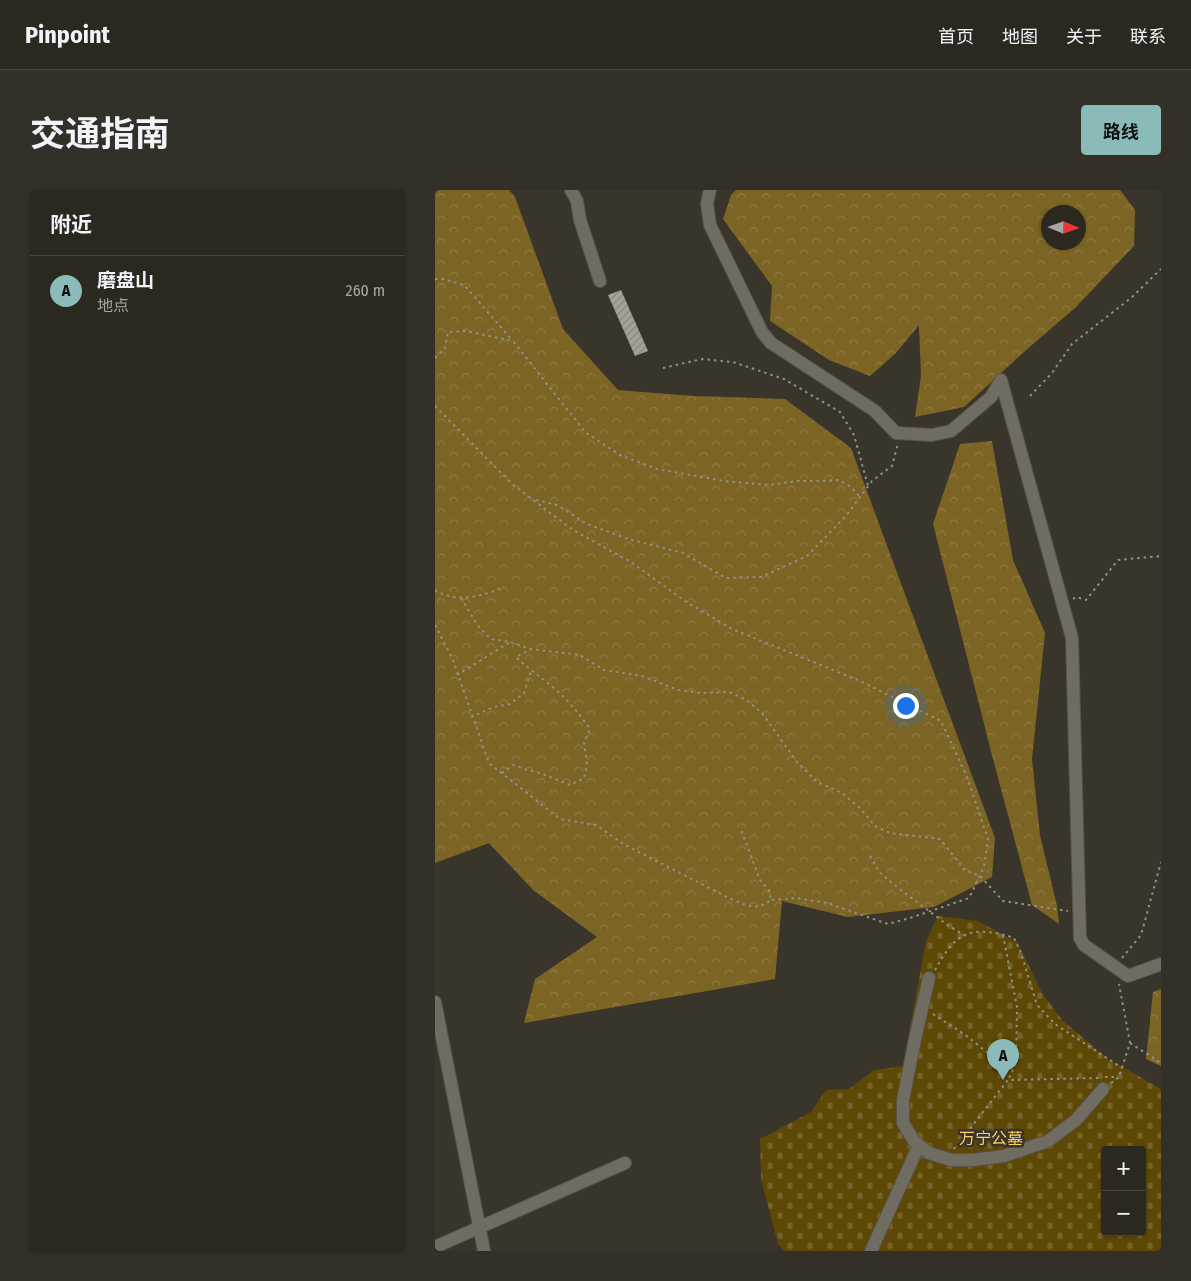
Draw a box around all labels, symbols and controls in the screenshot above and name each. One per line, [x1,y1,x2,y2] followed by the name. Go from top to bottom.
[25,21,110,49] text: Pinpoint
[938,26,974,48] text: 首页
[1002,26,1038,48] text: 地图
[1066,26,1102,48] text: 关于
[1130,26,1166,48] text: 联系
[1081,105,1161,155] button: 路线
[30,113,170,155] text: 交通指南
[1041,205,1086,250] north arrow
[50,212,92,238] text: 附近
[97,269,154,292] text: 磨盘山
[62,281,70,300] text: A
[346,281,385,300] text: 260 m
[97,296,129,315] text: 地点
[893,693,919,719] your location
[987,1039,1019,1080] pin: A
[959,1129,1023,1148] park label: 万宁公墓
[1101,1146,1146,1236] map controls
[1101,1146,1146,1191] button: +
[1101,1191,1146,1236] button: −

